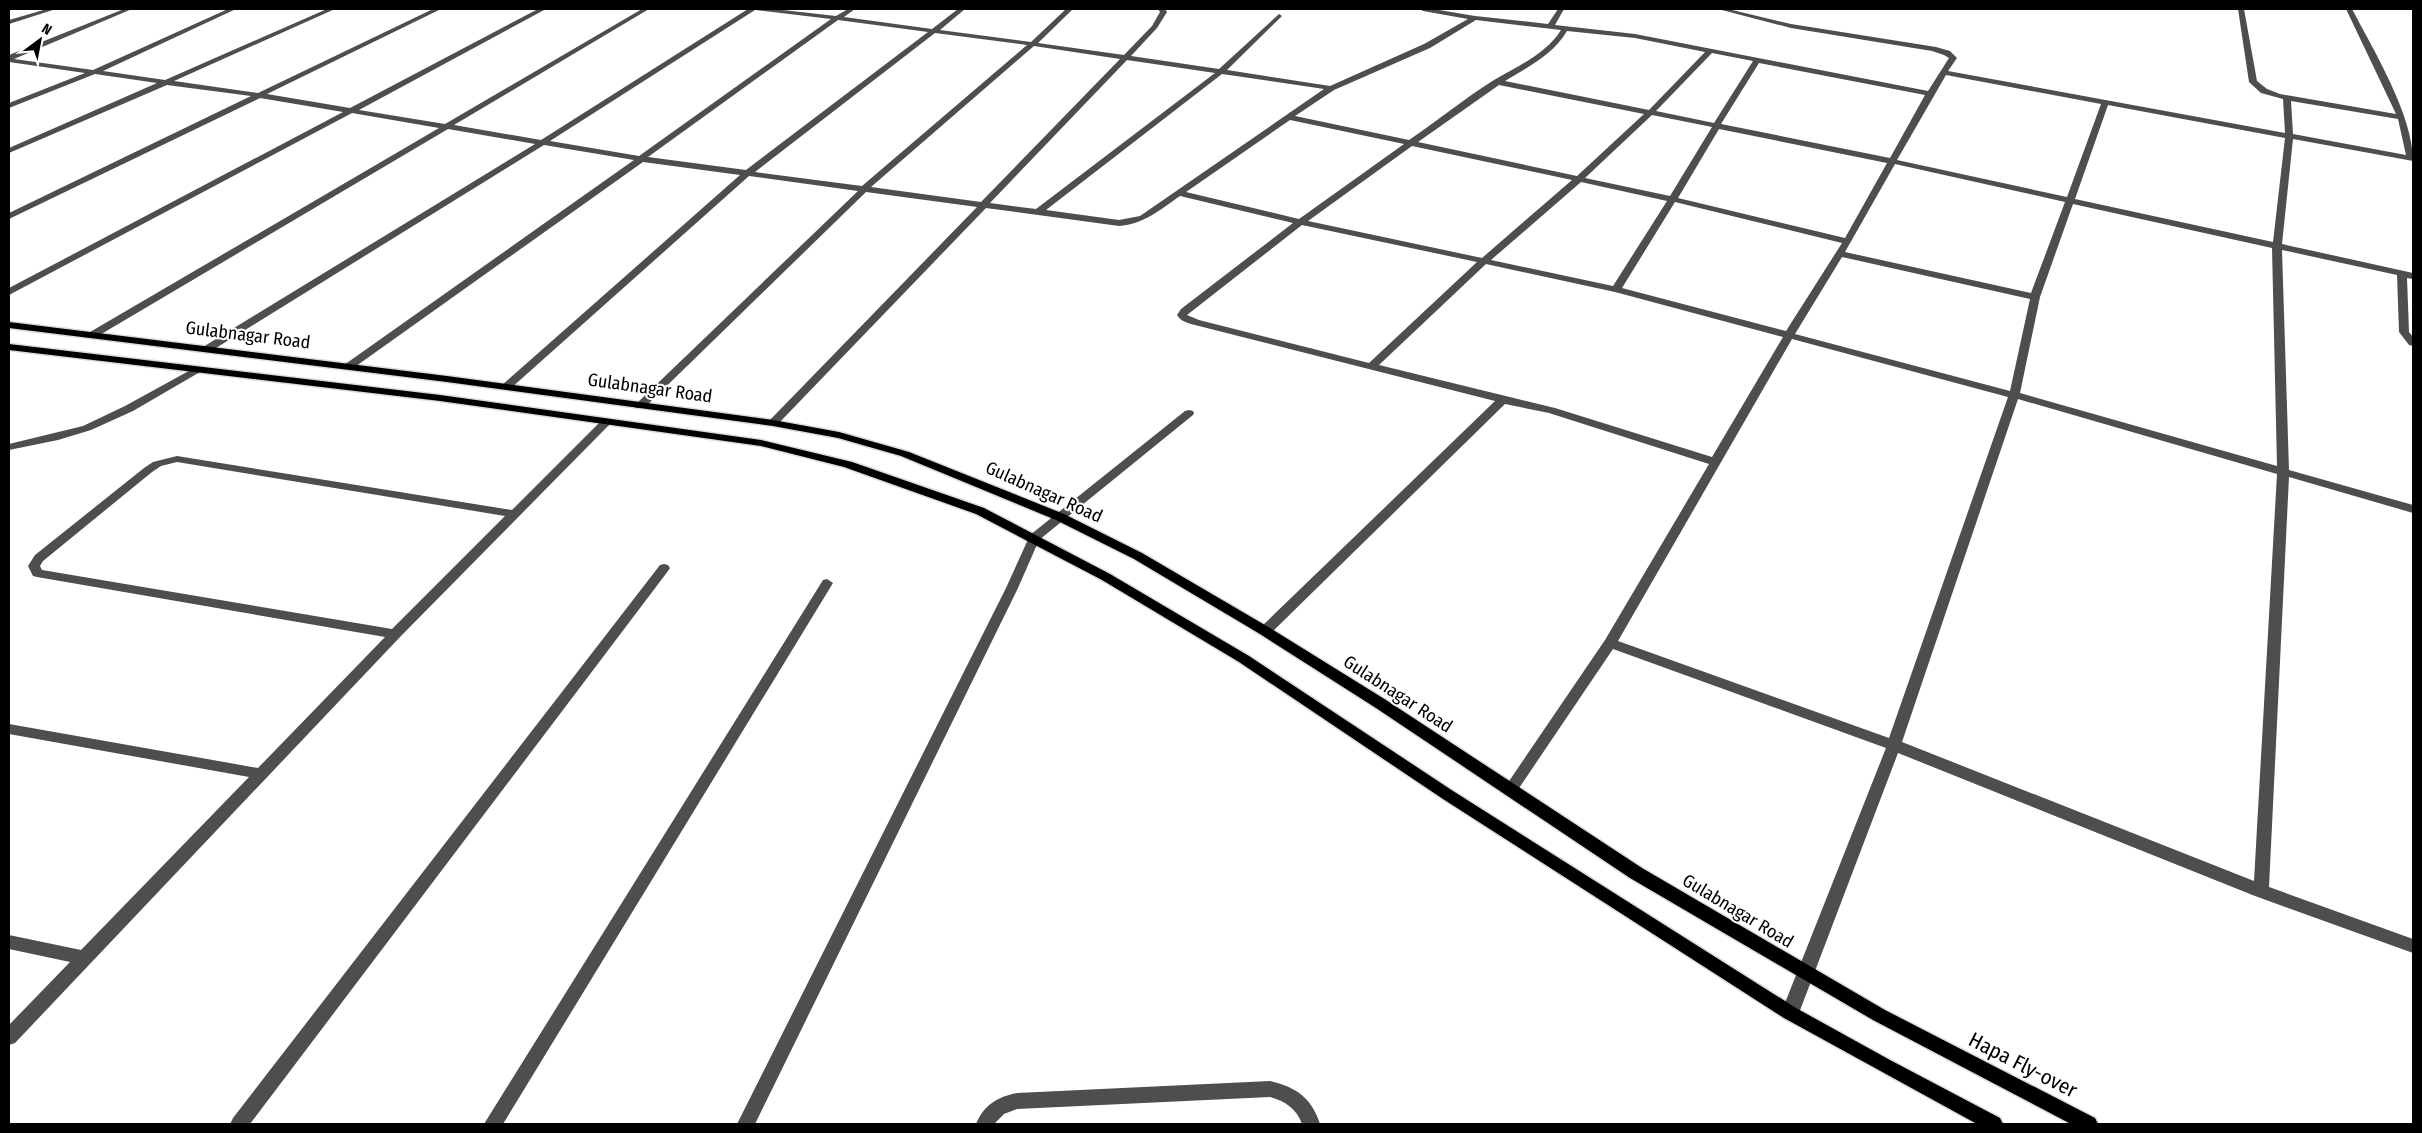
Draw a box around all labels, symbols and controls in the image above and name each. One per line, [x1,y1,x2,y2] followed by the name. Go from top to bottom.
[15,15,65,65] north arrow
[39,20,55,39] text: N
[184,316,312,354] street label: Gulabnagar Road
[586,368,714,408] street label: Gulabnagar Road
[982,456,1106,528] street label: Gulabnagar Road
[1339,651,1457,737] street label: Gulabnagar Road
[1678,869,1798,953] street label: Gulabnagar Road
[1964,1027,2082,1104] street label: Hapa Fly-over

